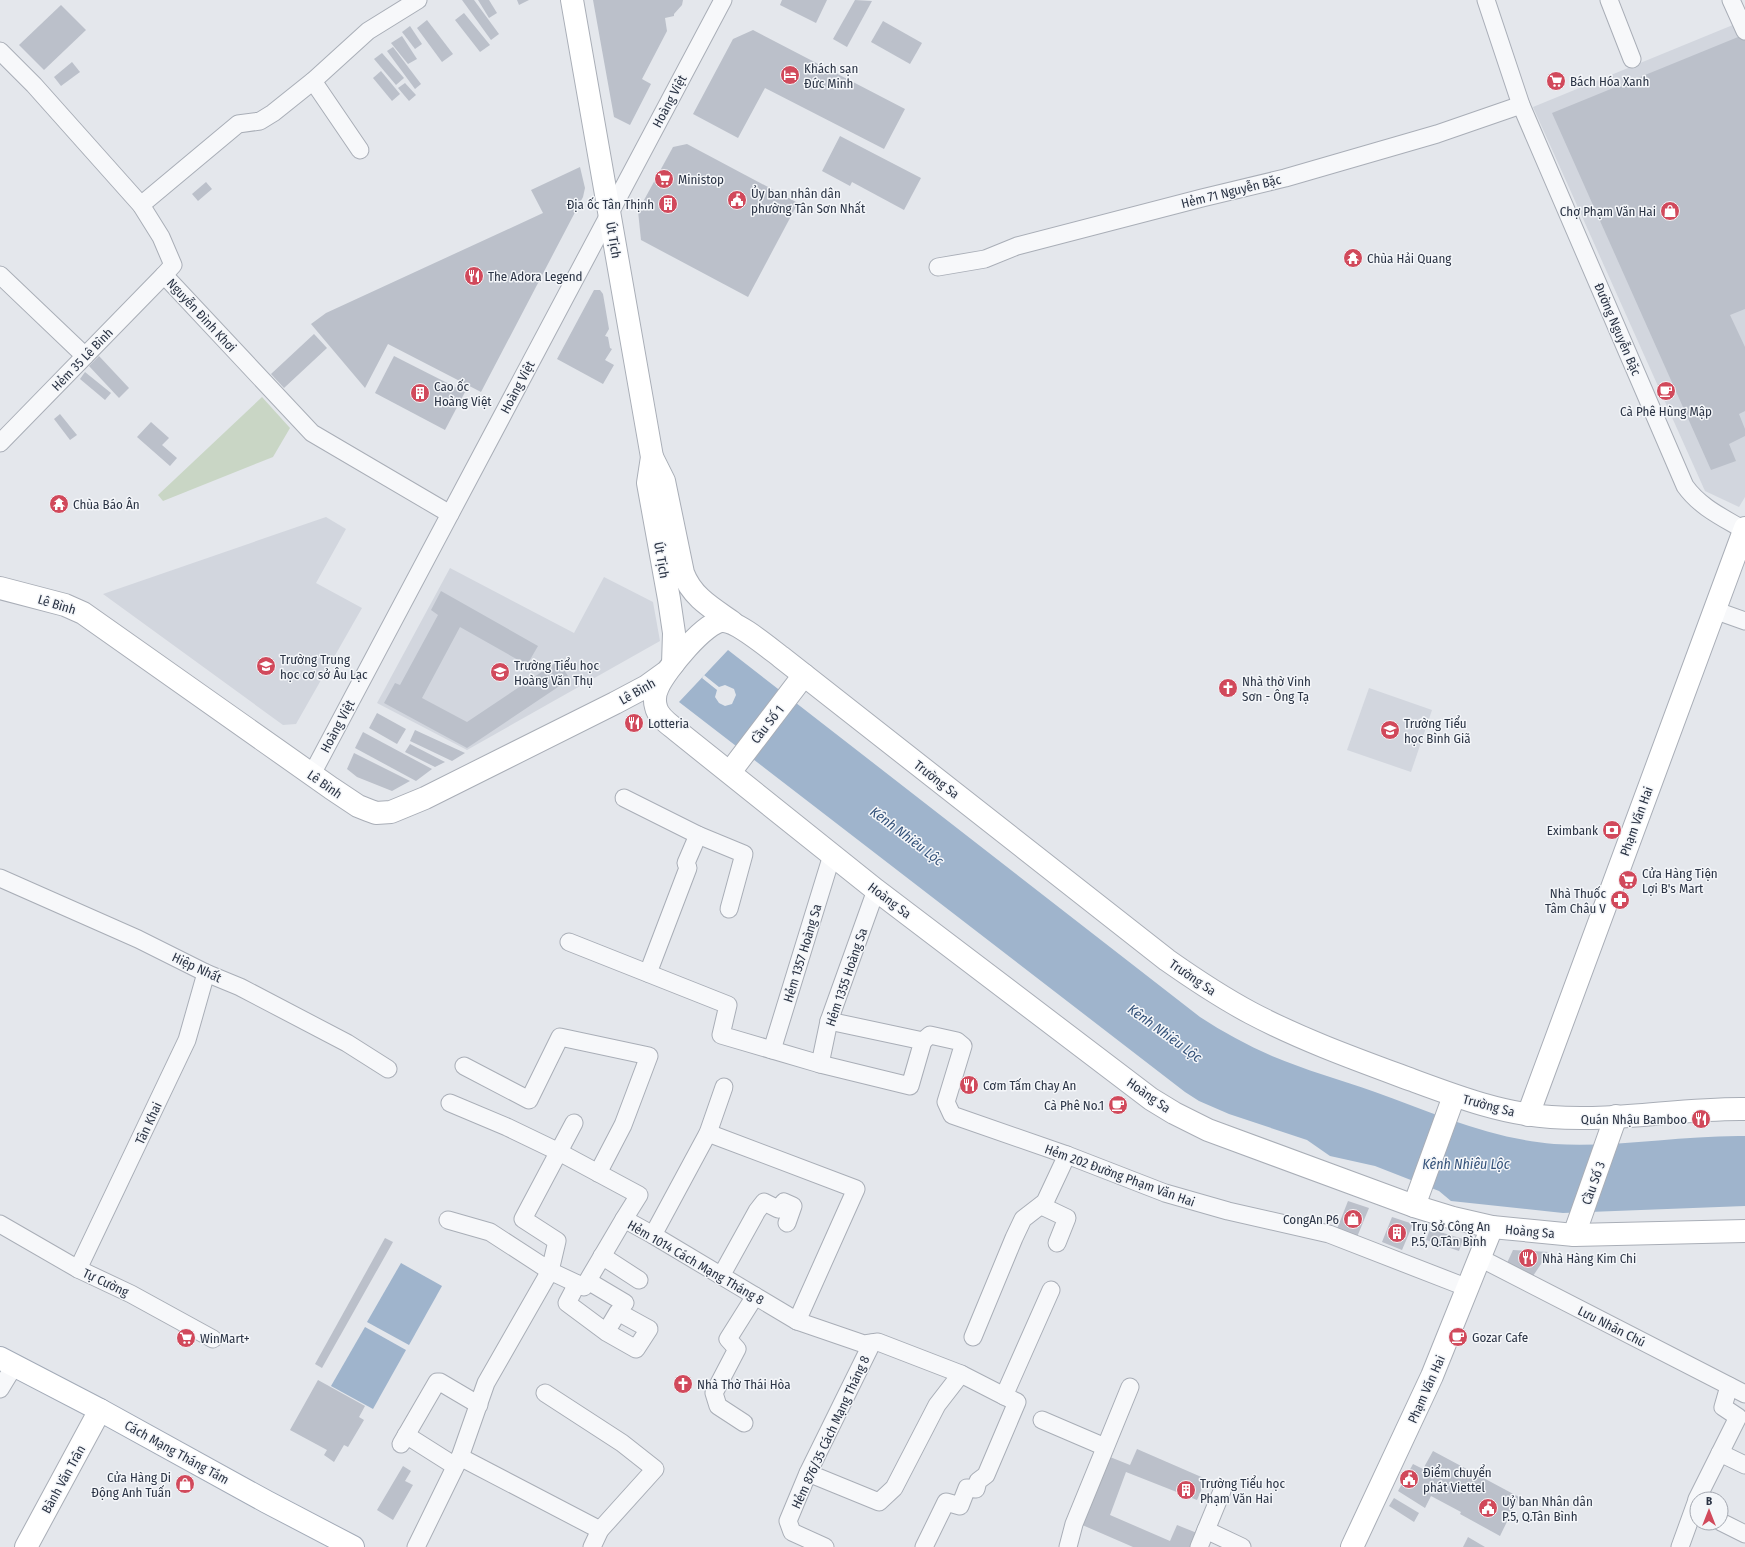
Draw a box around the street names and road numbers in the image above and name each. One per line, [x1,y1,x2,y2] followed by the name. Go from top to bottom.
[649,72,690,130] street label: Hoàng Việt
[1180,172,1283,211] street label: Hẻm 71 Nguyễn Bặc
[603,221,624,259] street label: Út Tịch
[164,276,239,355] street label: Nguyễn Đình Khơi
[1591,280,1644,378] street label: Đường Nguyễn Bặc
[49,325,116,394] street label: Hẻm 35 Lê Bình
[497,358,538,416] street label: Hoàng Việt
[651,541,672,579] street label: Út Tịch
[36,592,78,617] street label: Lê Bình
[617,675,658,708] street label: Lê Bình
[317,697,358,755] street label: Hoàng Việt
[748,702,787,746] street label: Cầu Số 1
[911,757,962,802] street label: Trường Sa
[304,767,345,802] street label: Lê Bình
[1617,784,1656,858] street label: Phạm Văn Hai
[865,879,914,921] street label: Hoàng Sa
[780,902,825,1004] street label: Hẻm 1357 Hoàng Sa
[823,926,870,1028] street label: Hẻm 1355 Hoàng Sa
[170,949,225,986] street label: Hiệp Nhất
[1167,956,1219,998] street label: Trường Sa
[1124,1075,1173,1116] street label: Hoàng Sa
[1461,1091,1516,1120] street label: Trường Sa
[132,1100,165,1147] street label: Tân Khai
[1043,1141,1197,1210] street label: Hẻm 202 Đường Phạm Văn Hai
[1579,1159,1608,1207] street label: Cầu Số 3
[625,1217,767,1308] street label: Hẻm 1014 Cách Mạng Tháng 8
[1504,1222,1555,1241] street label: Hoàng Sa
[80,1265,132,1300] street label: Tự Cường
[1576,1303,1648,1350] street label: Lưu Nhân Chú
[788,1353,873,1511] street label: Hẻm 876/35 Cách Mạng Tháng 8
[1405,1353,1448,1425] street label: Phạm Văn Hai
[122,1418,232,1487] street label: Cách Mạng Tháng Tám
[39,1443,88,1516] street label: Bành Văn Trân

